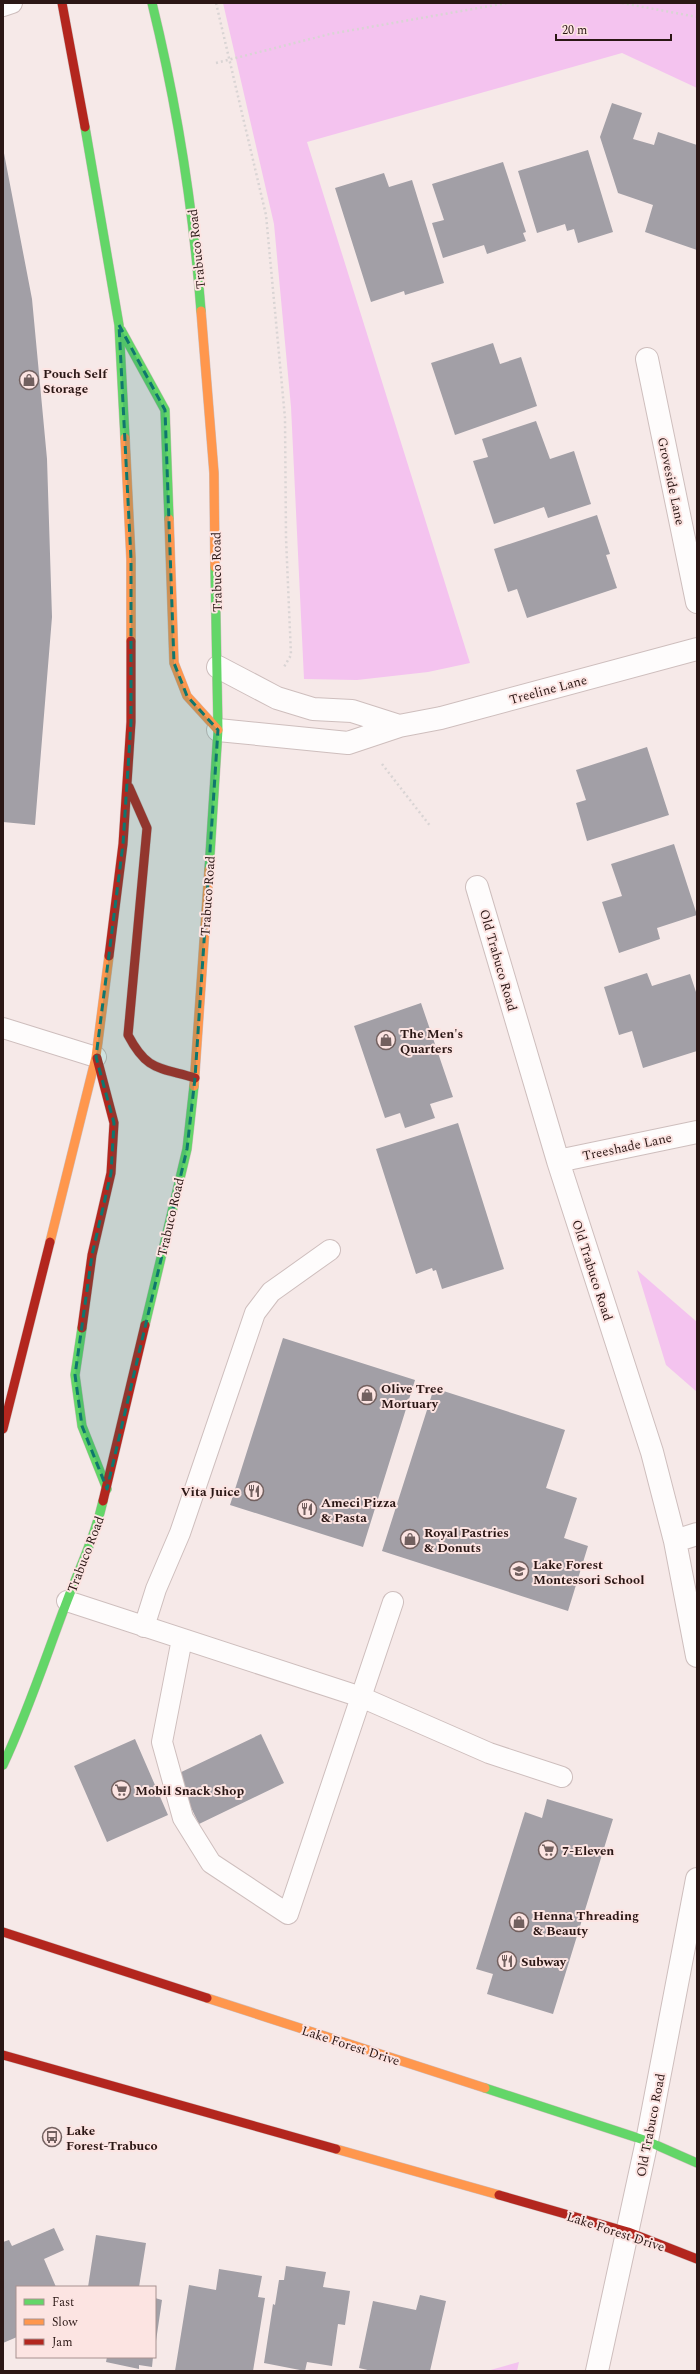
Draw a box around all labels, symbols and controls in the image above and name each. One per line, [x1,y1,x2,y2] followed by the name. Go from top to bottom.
[556,16,671,42] scale bar
[562,21,587,40] text: 20 m
[183,208,211,290] street label: Trabuco Road
[43,364,108,399] place label: Pouch Self Storage
[18,369,40,391] shop icon: Pouch Self Storage
[652,435,690,527] street label: Groveside Lane
[206,532,228,612] street label: Trabuco Road
[507,670,589,710] street label: Treeline Lane
[195,855,221,937] street label: Trabuco Road
[474,907,522,1014] street label: Old Trabuco Road
[400,1024,463,1059] place label: The Men's Quarters
[375,1029,397,1051] shop icon: The Men's Quarters
[581,1128,674,1166] street label: Treeshade Lane
[152,1176,190,1259] street label: Trabuco Road
[566,1217,618,1323] street label: Old Trabuco Road
[381,1379,443,1414] place label: Olive Tree Mortuary
[356,1384,378,1406] shop icon: Olive Tree Mortuary
[243,1480,265,1502] restaurant icon: Vita Juice
[181,1482,240,1502] place label: Vita Juice
[321,1493,396,1528] place label: Ameci Pizza & Pasta
[296,1498,318,1520] restaurant icon: Ameci Pizza & Pasta
[62,1513,110,1595] street label: Trabuco Road
[424,1523,509,1558] place label: Royal Pastries & Donuts
[399,1528,421,1550] shop icon: Royal Pastries & Donuts
[533,1555,644,1590] place label: Lake Forest Montessori School
[508,1560,530,1582] school or university icon: Lake Forest Montessori School
[110,1779,132,1801] supermarket icon: Mobil Snack Shop
[135,1781,244,1801] place label: Mobil Snack Shop
[537,1839,559,1861] supermarket icon: 7-Eleven
[562,1841,614,1861] place label: 7-Eleven
[533,1906,639,1941] place label: Henna Threading & Beauty
[508,1911,530,1933] shop icon: Henna Threading & Beauty
[496,1950,518,1972] restaurant icon: Subway
[521,1952,567,1972] place label: Subway
[299,2021,402,2071] street label: Lake Forest Drive
[631,2072,671,2179] street label: Old Trabuco Road
[66,2121,158,2156] place label: Lake Forest-Trabuco
[41,2126,63,2148] bus stop icon: Lake Forest-Trabuco
[564,2207,667,2257] street label: Lake Forest Drive
[16,2286,156,2358] legend
[52,2293,74,2312] text: Fast
[52,2313,78,2332] text: Slow
[52,2333,73,2352] text: Jam

